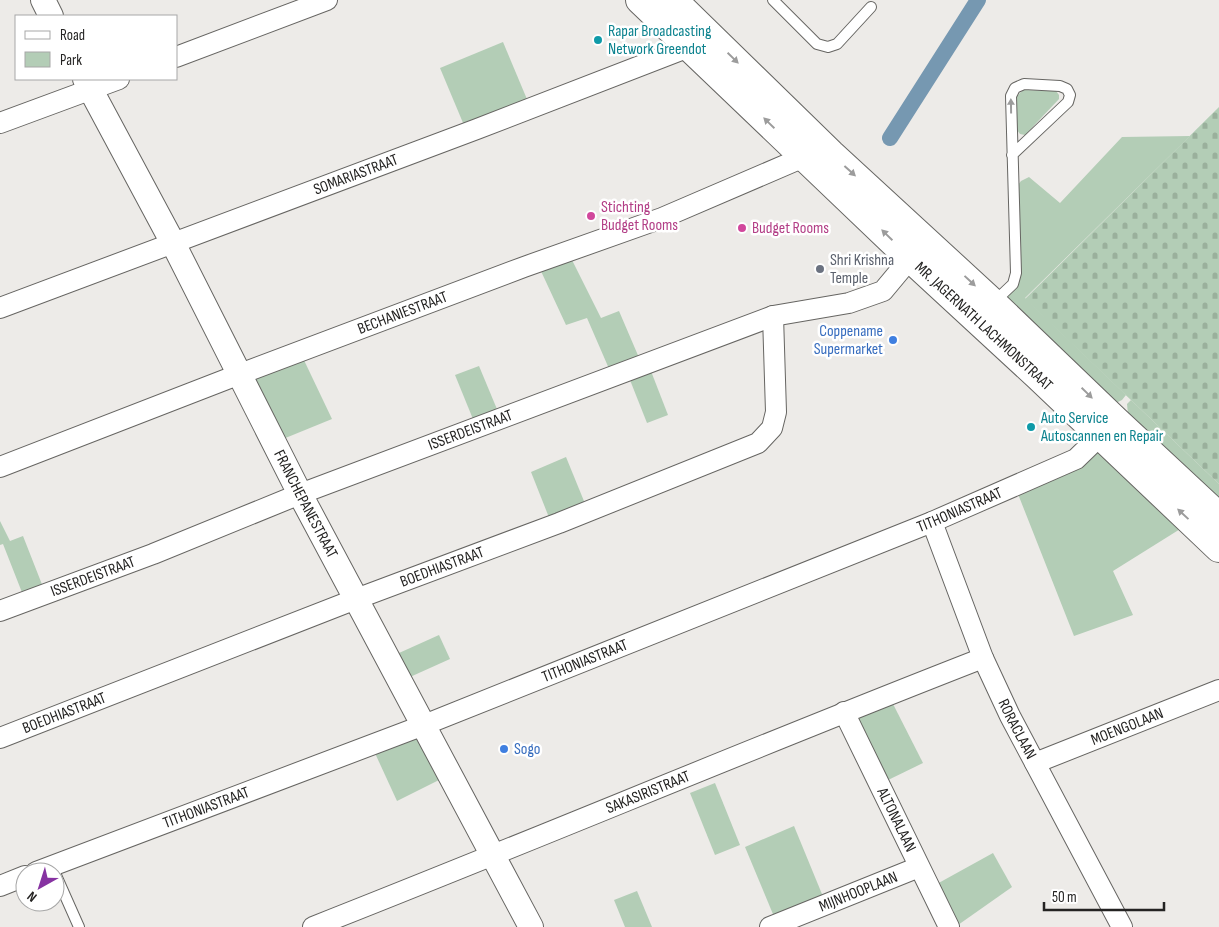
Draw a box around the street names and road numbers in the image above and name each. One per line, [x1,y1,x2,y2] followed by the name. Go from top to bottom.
[311,150,401,199] street label: SOMARIASTRAAT
[911,258,1057,395] street label: MR. JAGERNATH LACHMONSTRAAT
[355,287,451,338] street label: BECHANIESTRAAT
[425,405,516,454] street label: ISSERDEISTRAAT
[270,447,342,562] street label: FRANCHEPANESTRAAT
[914,483,1005,537] street label: TITHONIASTRAAT
[397,542,487,591] street label: BOEDHIASTRAAT
[48,552,138,601] street label: ISSERDEISTRAAT
[539,635,631,686] street label: TITHONIASTRAAT
[20,688,109,738] street label: BOEDHIASTRAAT
[994,696,1041,762] street label: RORACLAAN
[1088,704,1166,749] street label: MOENGOLAAN
[603,766,693,818] street label: SAKASIRISTRAAT
[160,782,253,832] street label: TITHONIASTRAAT
[873,784,920,855] street label: ALTONALAAN
[816,867,900,916] street label: MIJNHOOPLAAN

